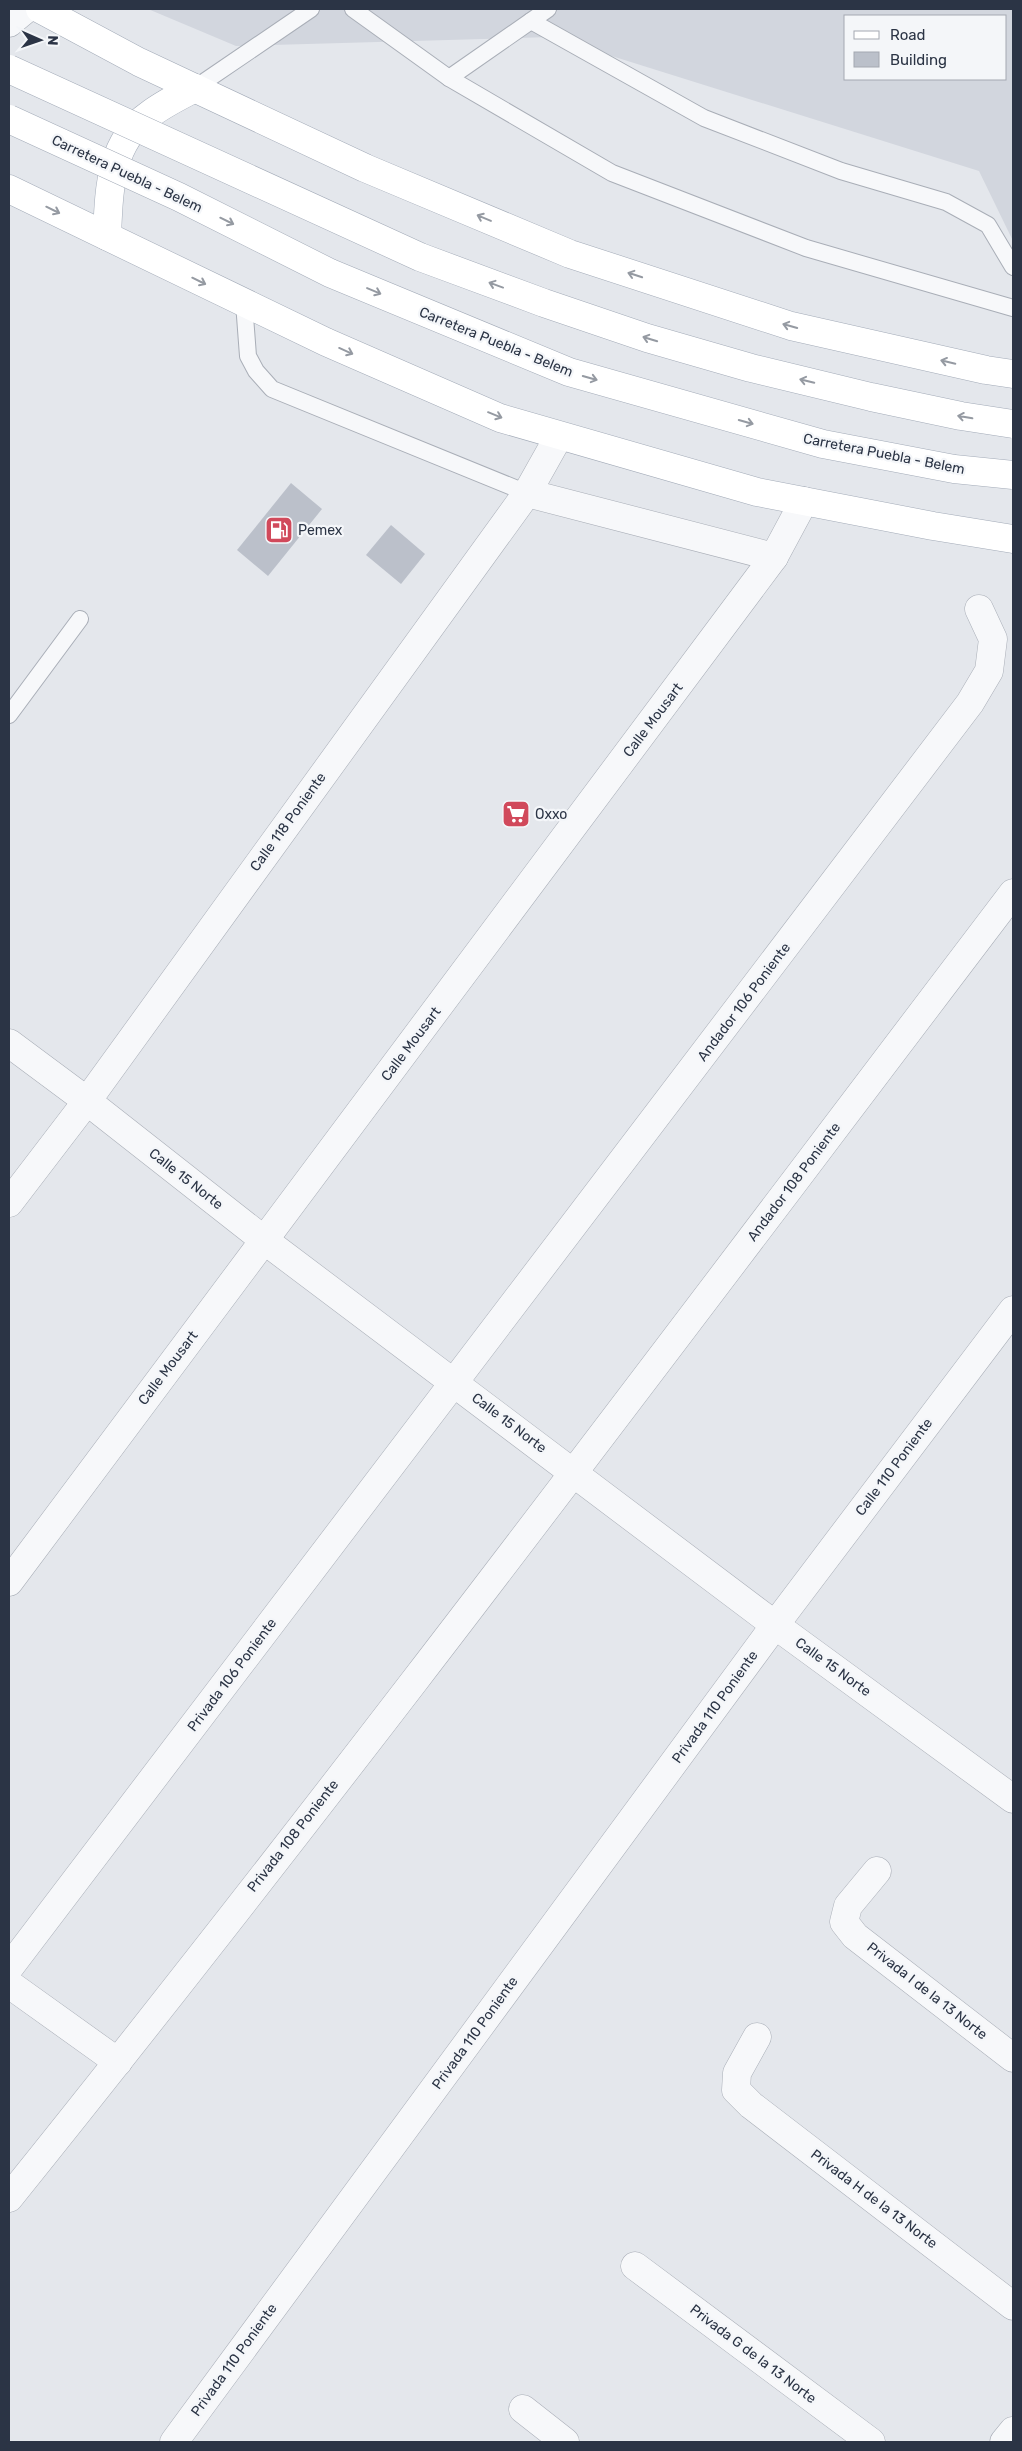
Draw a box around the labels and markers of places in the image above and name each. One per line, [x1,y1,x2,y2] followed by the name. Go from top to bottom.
[264,515,294,545] fuel station icon: Pemex
[298,522,343,539] place label: Pemex
[501,799,531,829] supermarket icon: Oxxo
[535,806,567,823] place label: Oxxo

